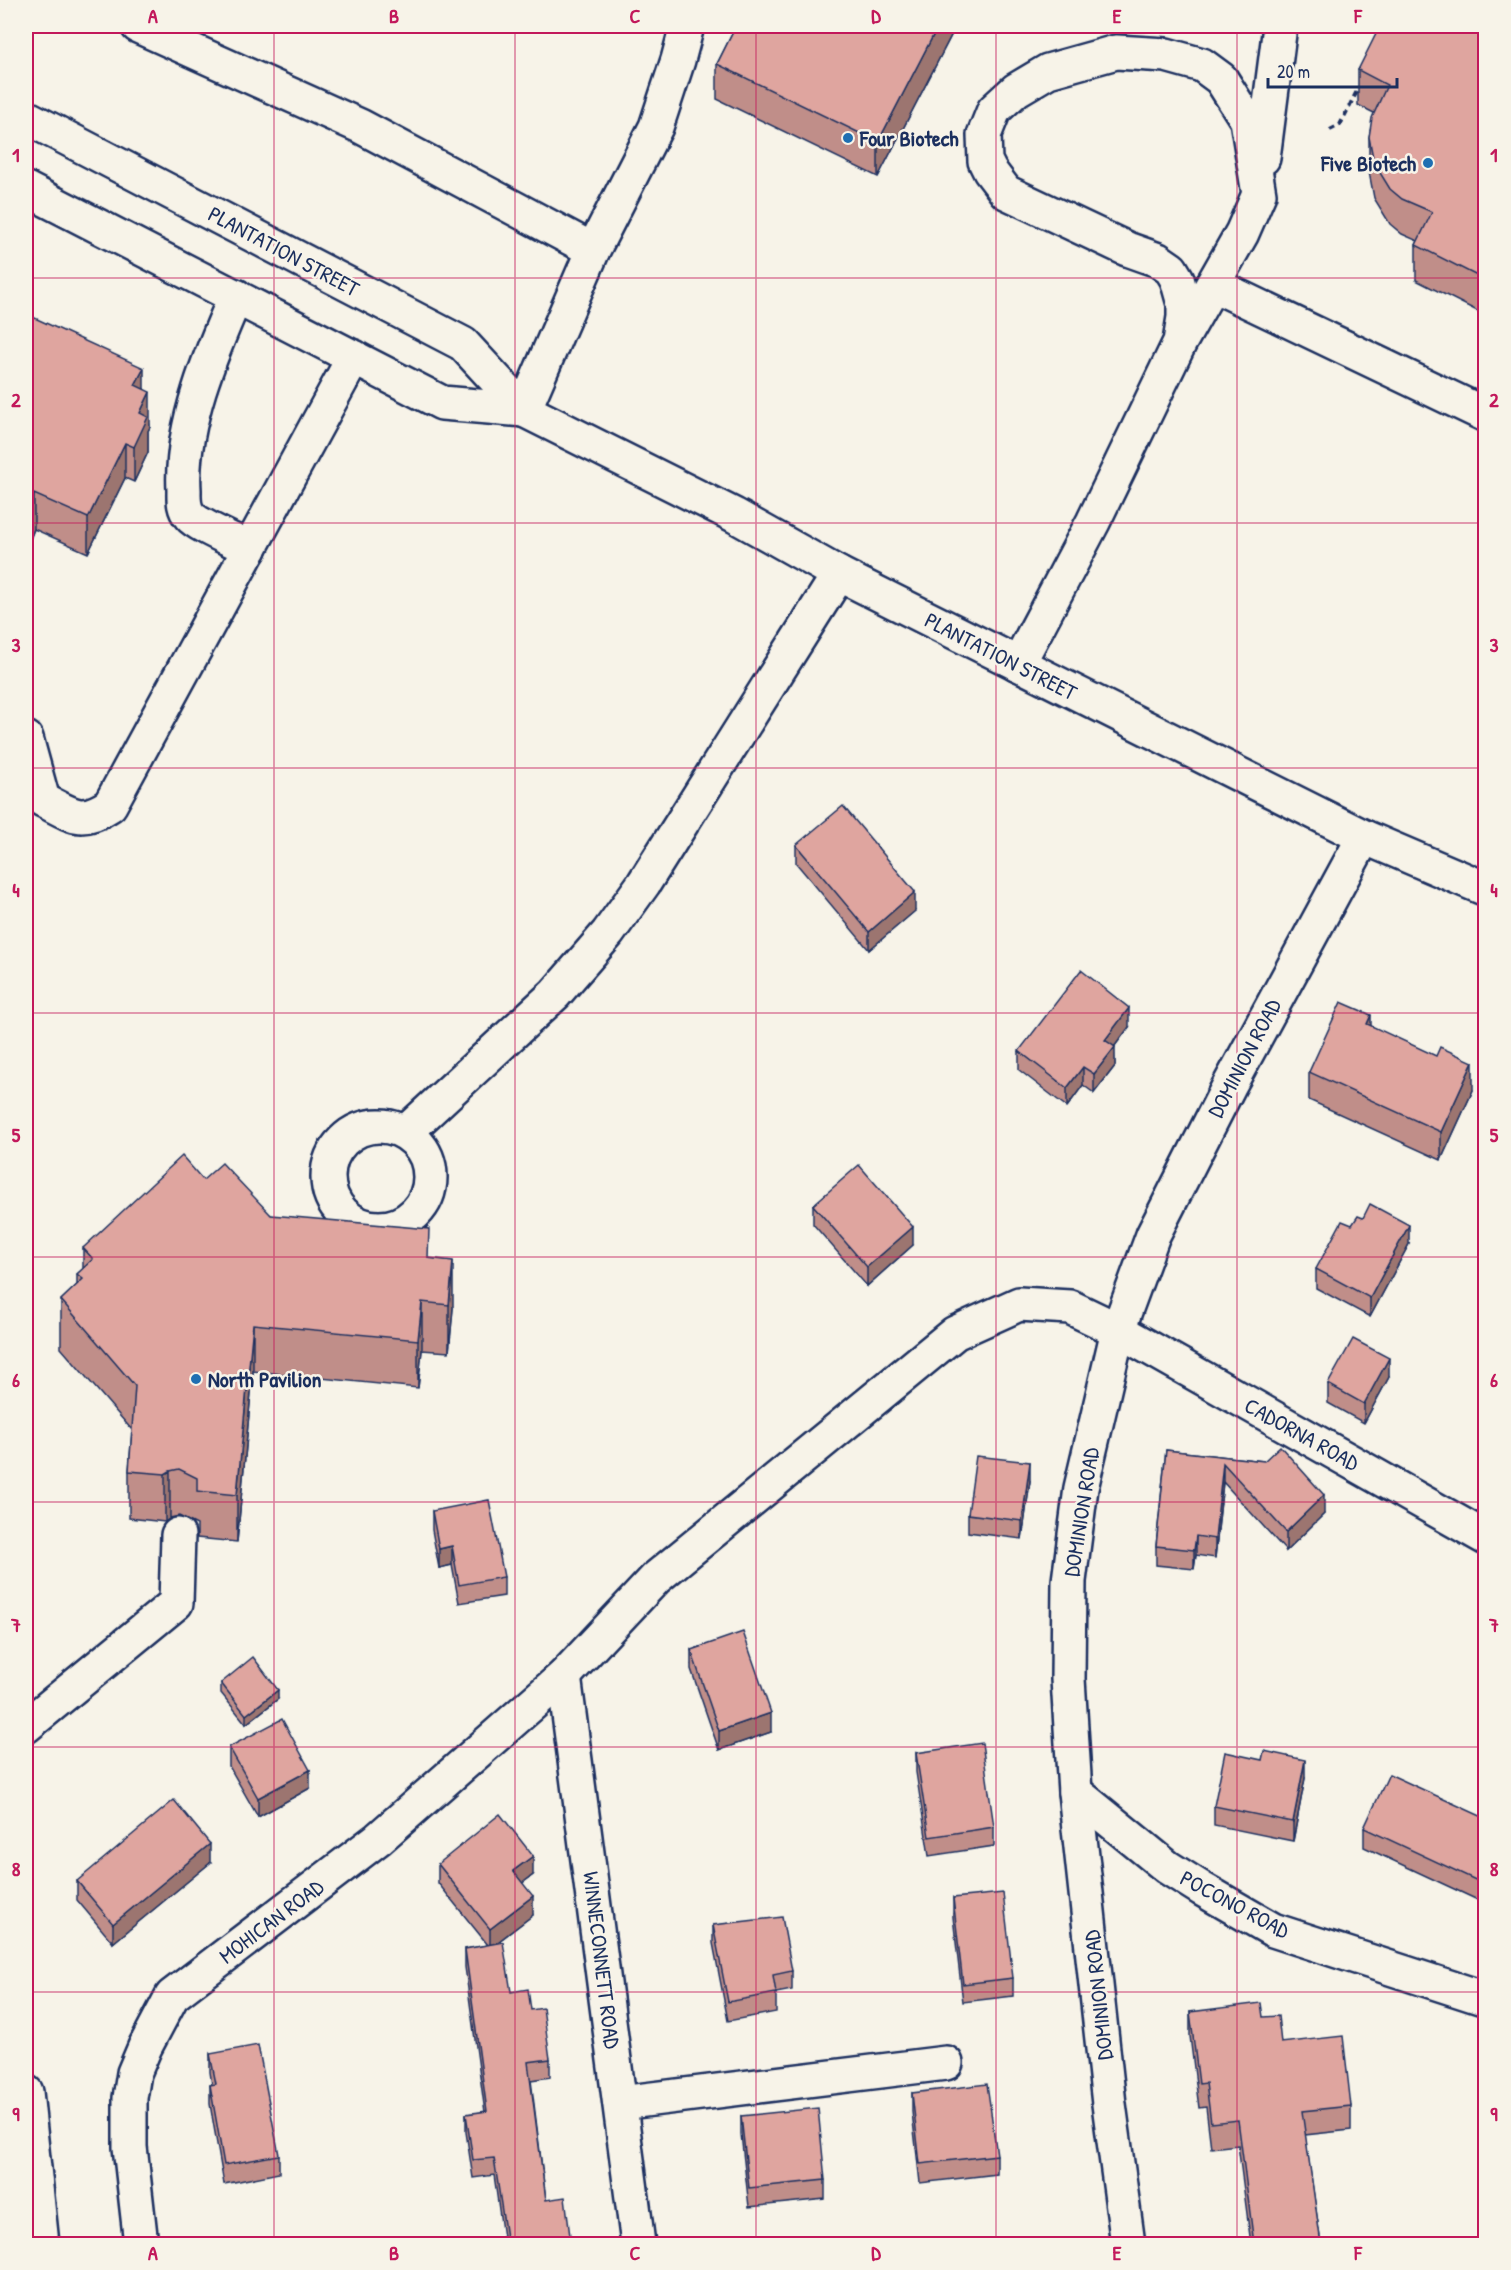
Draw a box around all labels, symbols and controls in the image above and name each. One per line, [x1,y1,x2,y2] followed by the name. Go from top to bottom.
[148,2,158,29] text: A
[389,2,399,29] text: B
[630,2,641,29] text: C
[871,2,881,29] text: D
[1113,2,1122,29] text: E
[1353,2,1363,29] text: F
[1268,51,1397,89] scale bar
[1277,59,1310,84] text: 20 m
[859,123,959,153] place label: Four Biotech
[841,131,855,145] marker: Four Biotech
[12,141,20,168] text: 1
[1490,141,1498,168] text: 1
[1320,148,1417,178] place label: Five Biotech
[1421,156,1435,170] marker: Five Biotech
[203,199,365,304] street label: PLANTATION STREET
[11,386,21,413] text: 2
[1489,386,1499,413] text: 2
[920,605,1083,708] street label: PLANTATION STREET
[12,631,21,658] text: 3
[1490,631,1499,658] text: 3
[12,876,20,903] text: 4
[1490,876,1498,903] text: 4
[1200,993,1288,1123] street label: DOMINION ROAD
[12,1121,21,1148] text: 5
[1490,1121,1499,1148] text: 5
[208,1364,321,1394] place label: North Pavilion
[12,1366,20,1393] text: 6
[1490,1366,1498,1393] text: 6
[189,1372,203,1386] marker: North Pavilion
[1239,1390,1365,1478] street label: CADORNA ROAD
[1056,1445,1106,1579] street label: DOMINION ROAD
[10,1611,21,1638] text: 7
[1488,1611,1499,1638] text: 7
[12,1855,21,1882] text: 8
[1490,1855,1499,1882] text: 8
[1175,1863,1295,1946] street label: POCONO ROAD
[576,1870,628,2051] street label: WINNECONNETT ROAD
[213,1871,330,1970] street label: MOHICAN ROAD
[1076,1928,1120,2061] street label: DOMINION ROAD
[12,2100,20,2127] text: 9
[1490,2100,1498,2127] text: 9
[148,2239,158,2266] text: A
[389,2239,399,2266] text: B
[630,2239,641,2266] text: C
[871,2239,881,2266] text: D
[1113,2239,1122,2266] text: E
[1353,2239,1363,2266] text: F

